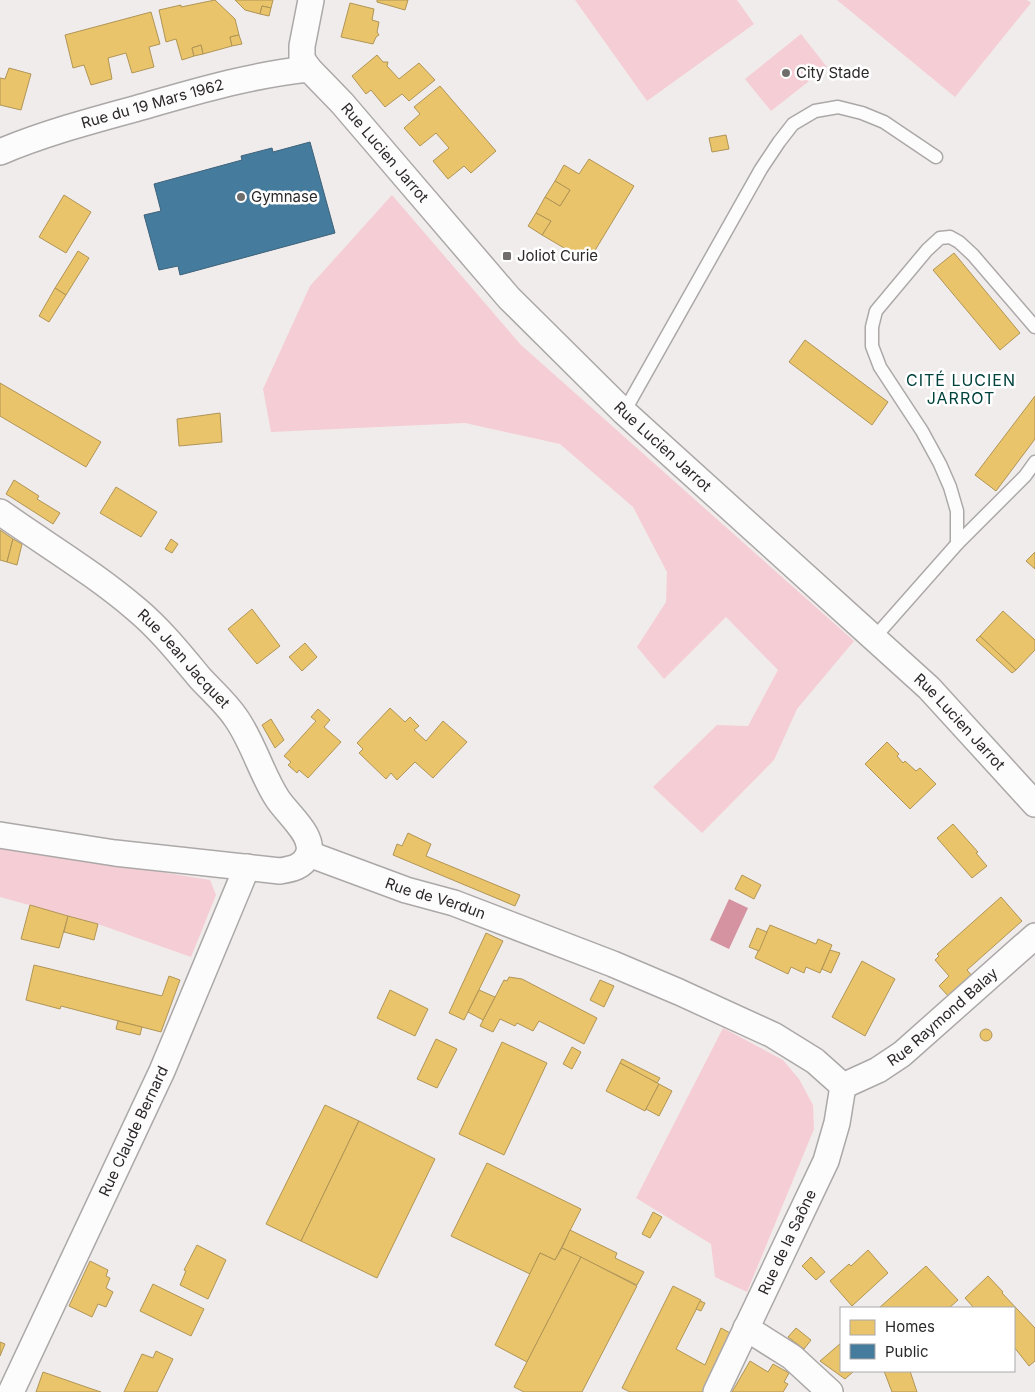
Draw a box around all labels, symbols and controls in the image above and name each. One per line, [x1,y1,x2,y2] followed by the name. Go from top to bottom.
[796,63,869,82] place label: City Stade
[780,67,792,79] marker: City Stade
[79,75,226,132] street label: Rue du 19 Mars 1962
[337,99,433,206] street label: Rue Lucien Jarrot
[251,187,318,206] place label: Gymnase
[235,191,247,203] marker: Gymnase
[517,246,598,265] place label: Joliot Curie
[501,250,513,262] marker: Joliot Curie
[906,370,1016,408] district label: CITÉ LUCIEN JARROT
[610,397,716,496] street label: Rue Lucien Jarrot
[134,605,234,712] street label: Rue Jean Jacquet
[910,669,1009,774] street label: Rue Lucien Jarrot
[383,873,488,923] street label: Rue de Verdun
[883,963,1002,1070] street label: Rue Raymond Balay
[94,1063,172,1199] street label: Rue Claude Bernard
[754,1186,820,1298] street label: Rue de la Saône
[840,1307,1015,1372] legend
[885,1317,935,1336] text: Homes
[885,1342,928,1361] text: Public

